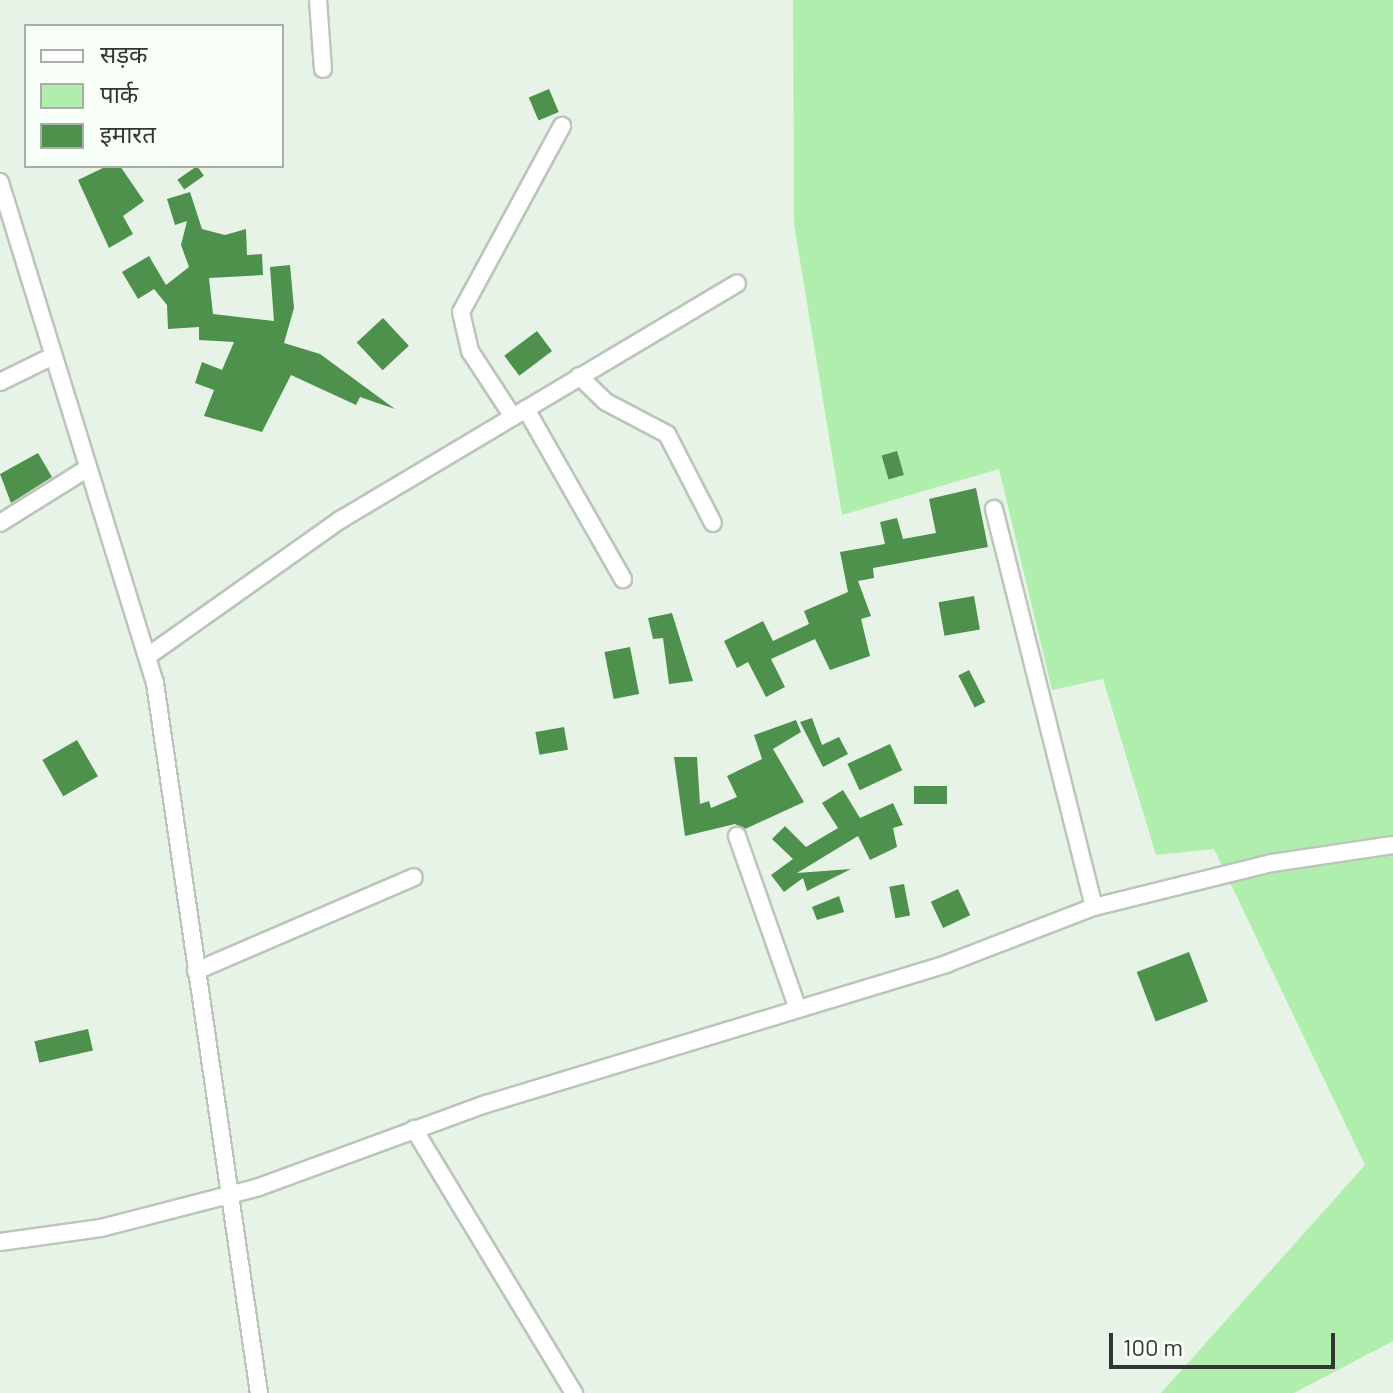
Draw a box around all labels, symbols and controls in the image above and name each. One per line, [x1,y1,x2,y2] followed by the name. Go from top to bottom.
[24,24,284,168] legend
[100,39,148,68] text: सड़क
[100,79,138,108] text: पार्क
[100,119,156,148] text: इमारत
[1113,1317,1339,1367] scale bar
[1123,1332,1183,1361] text: 100 m

